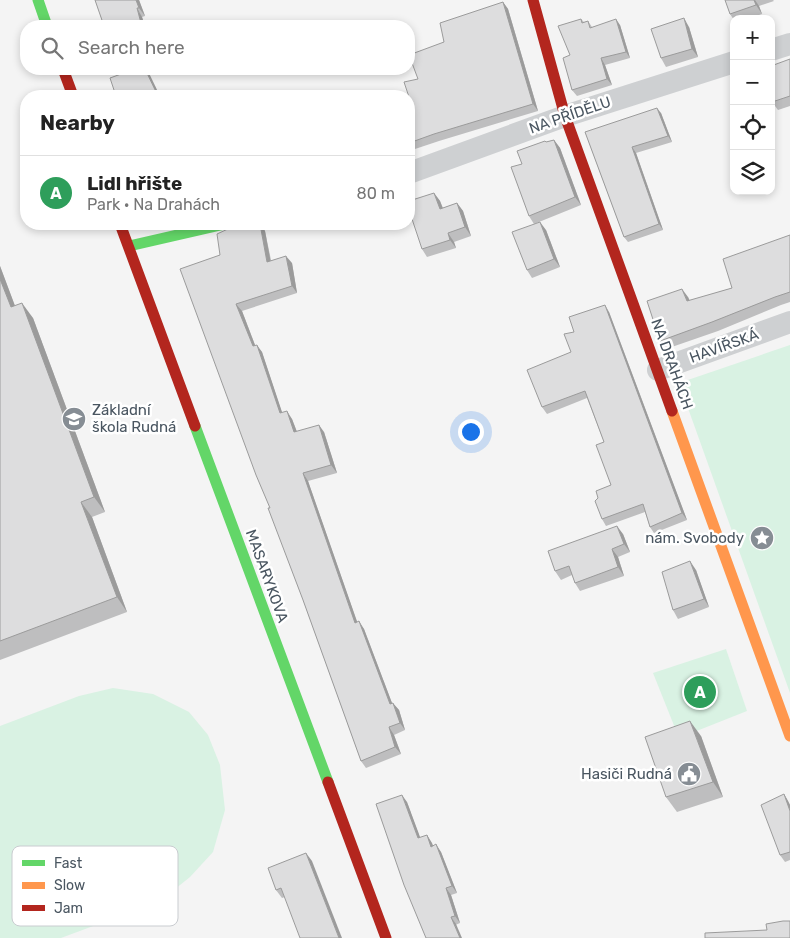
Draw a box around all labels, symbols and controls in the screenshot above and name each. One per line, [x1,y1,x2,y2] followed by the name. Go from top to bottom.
[730,15,775,195] map controls
[730,15,775,60] button: +
[20,20,415,75] search box
[38,34,66,62] icon: search
[78,36,185,59] text: Search here
[730,60,775,105] button: −
[527,93,613,137] street label: NA PŘÍDĚLU
[730,105,775,150] button: locate
[40,110,115,135] text: Nearby
[730,150,775,195] button: layers
[87,172,182,195] text: Lidl hřište
[50,184,62,203] text: A
[357,184,395,203] text: 80 m
[87,195,220,214] text: Park · Na Drahách
[647,316,697,412] street label: NA DRAHÁCH
[687,325,761,367] street label: HAVÍŘSKÁ
[92,401,176,436] place label: Základní škola Rudná
[61,406,87,432] school or university icon: Základní škola Rudná
[458,419,484,445] your location
[749,525,775,551] place icon: nám. Svobody
[242,527,292,625] street label: MASARYKOVA
[645,529,744,547] place label: nám. Svobody
[684,673,716,711] pin: A
[676,761,702,787] public building icon: Hasiči Rudná
[581,765,672,783] place label: Hasiči Rudná
[12,846,178,926] legend
[54,855,83,872] text: Fast
[54,877,85,894] text: Slow
[54,900,83,917] text: Jam

